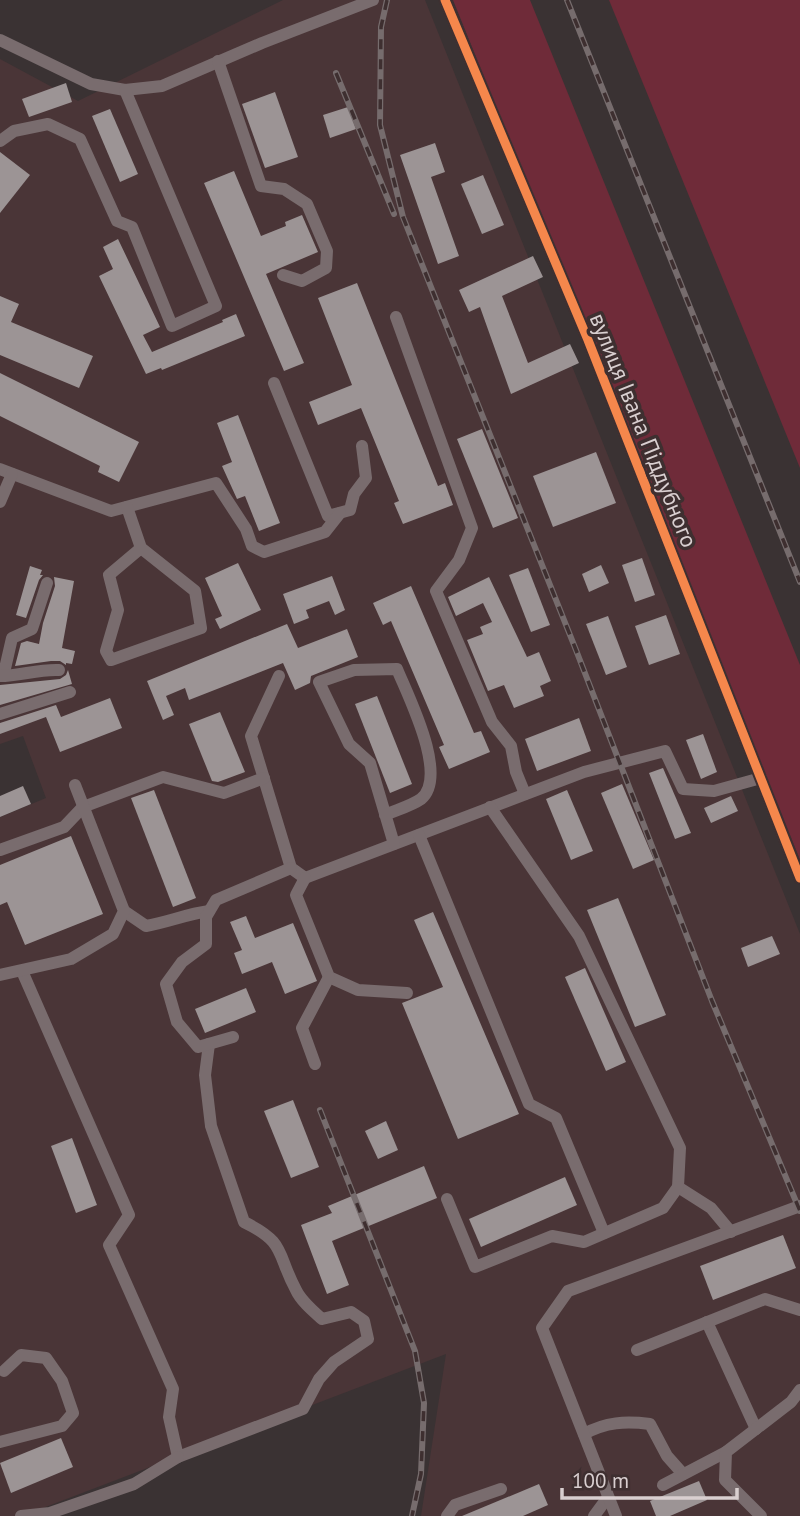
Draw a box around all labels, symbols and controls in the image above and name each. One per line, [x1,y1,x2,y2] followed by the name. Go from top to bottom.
[584,309,704,551] street label: вулиця Івана Піддубного
[562,1456,737,1500] scale bar
[572,1467,629,1494] text: 100 m

